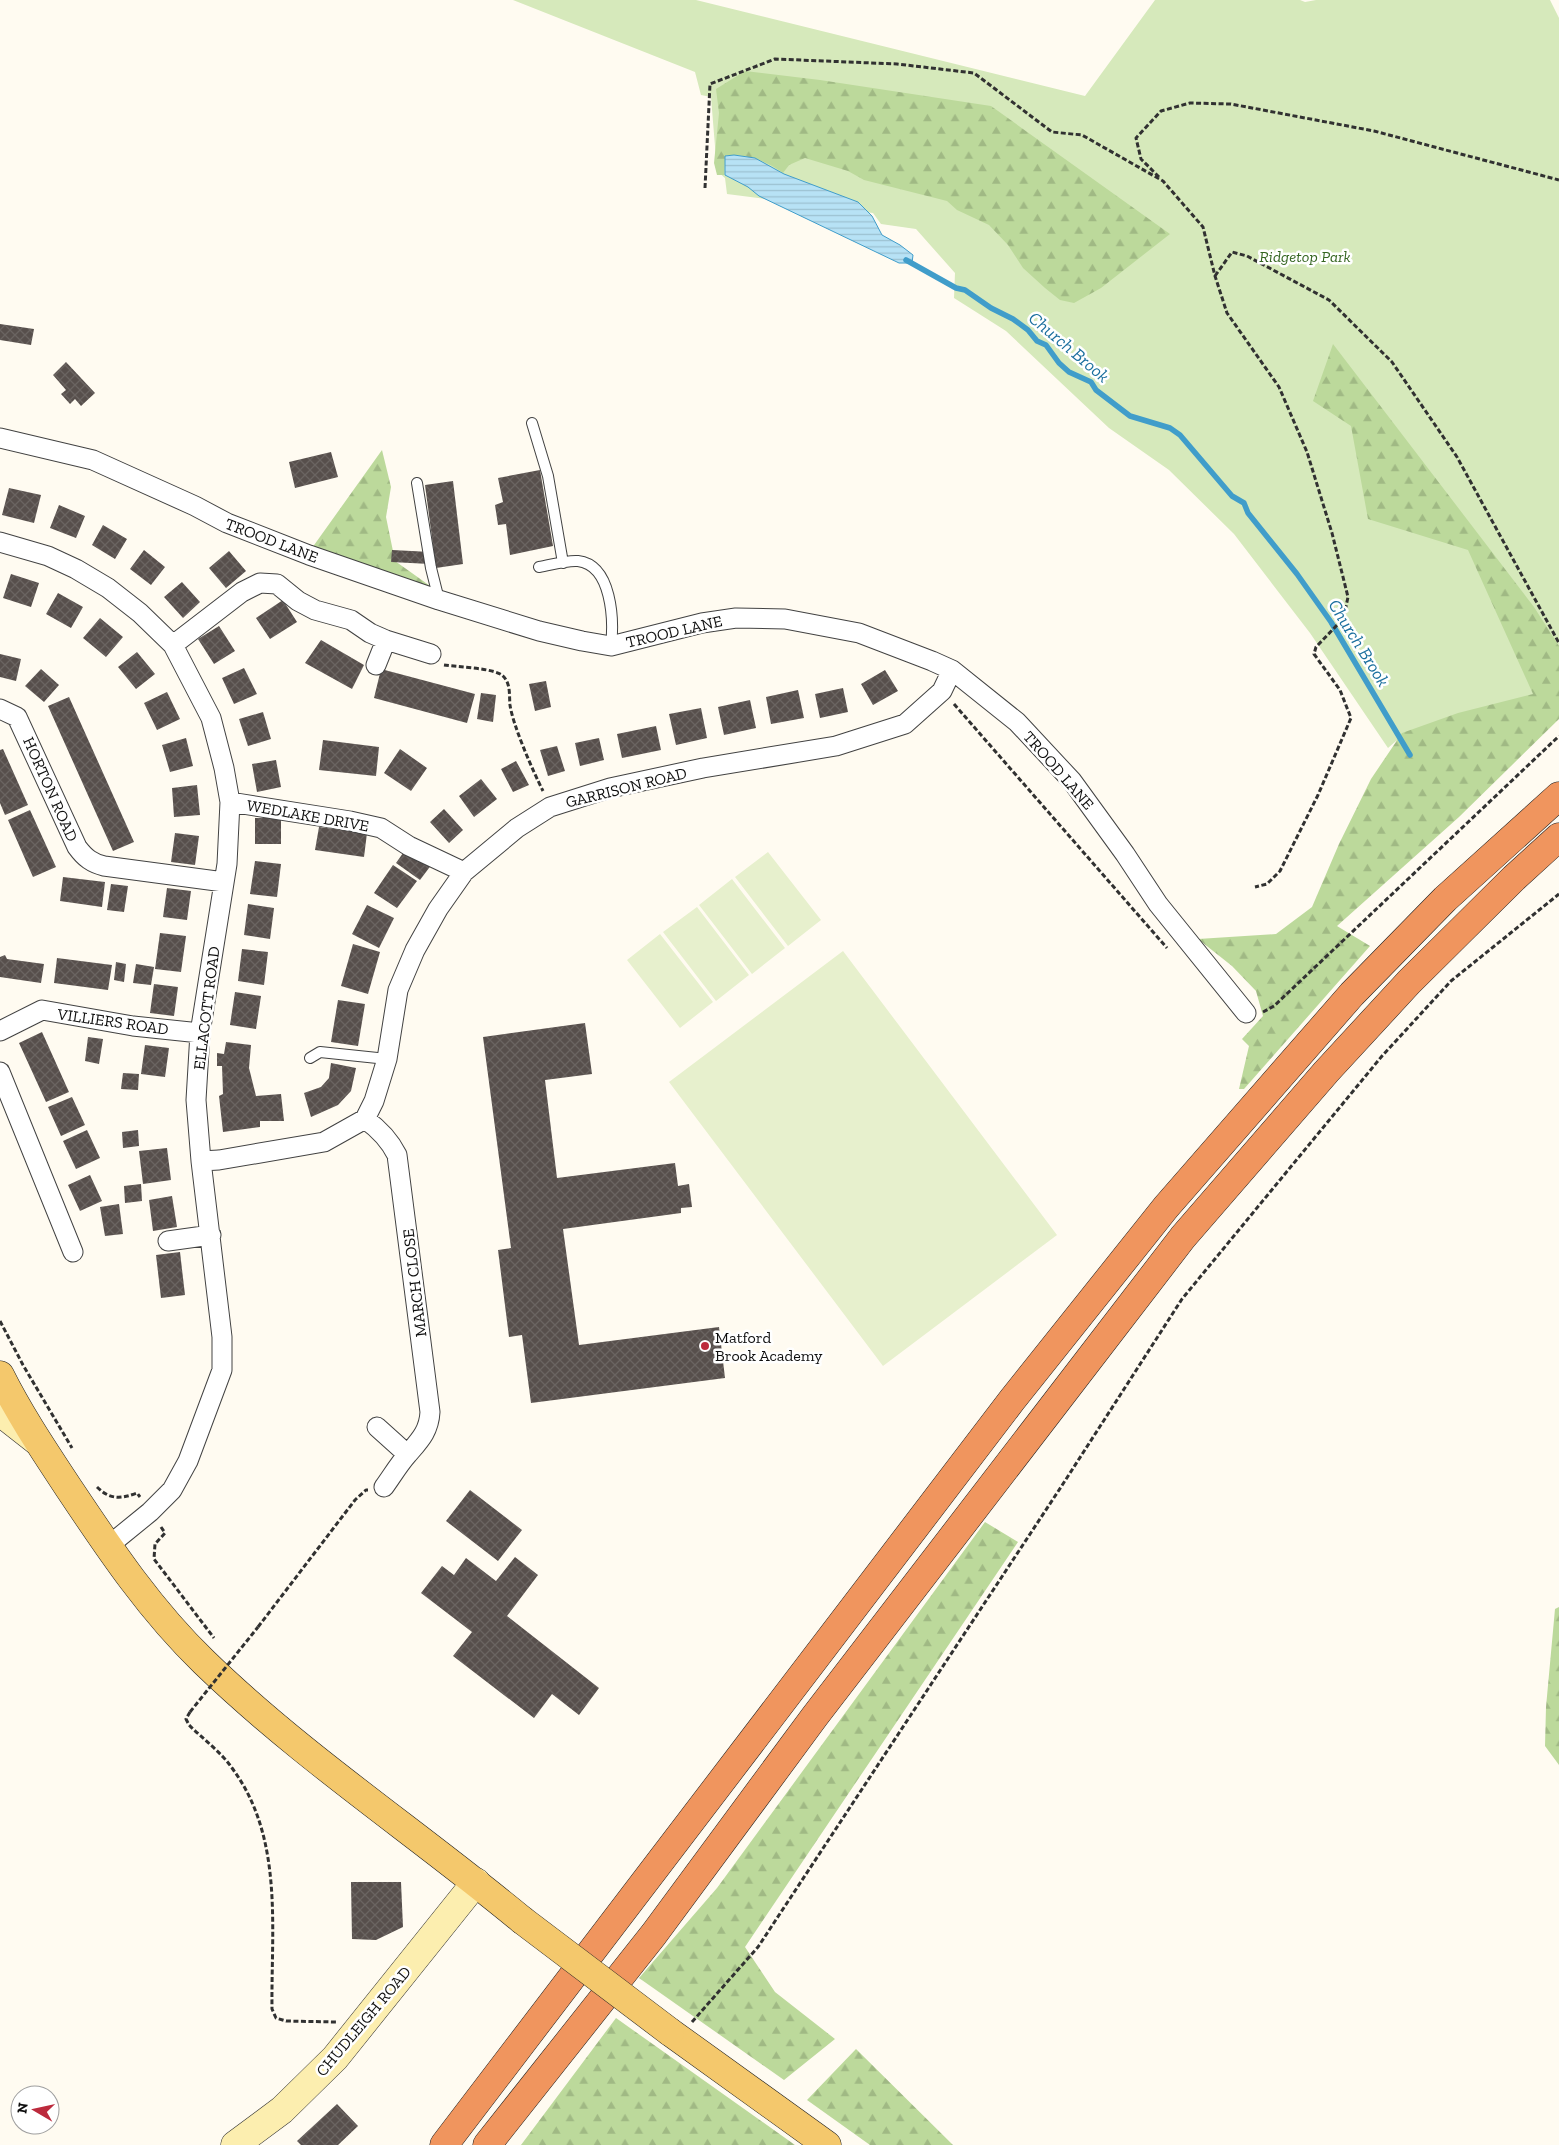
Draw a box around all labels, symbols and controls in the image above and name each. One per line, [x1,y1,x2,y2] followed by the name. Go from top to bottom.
[1259,247,1351,266] park label: Ridgetop Park
[1024,307,1114,387] water label: Church Brook
[223,514,321,567] street label: TROOD LANE
[1324,595,1394,691] water label: Church Brook
[624,611,724,652] street label: TROOD LANE
[1019,727,1098,814] street label: TROOD LANE
[19,734,82,844] street label: HORTON ROAD
[564,763,689,812] street label: GARRISON ROAD
[245,795,370,836] street label: WEDLAKE DRIVE
[189,945,224,1071] street label: ELLACOTT ROAD
[55,1004,170,1039] street label: VILLIERS ROAD
[398,1228,431,1338] street label: MARCH CLOSE
[715,1328,823,1365] place label: Matford Brook Academy
[699,1340,711,1352] marker: Matford Brook Academy
[312,1963,415,2080] street label: CHUDLEIGH ROAD
[10,2085,60,2135] north arrow
[13,2101,32,2115] text: N

